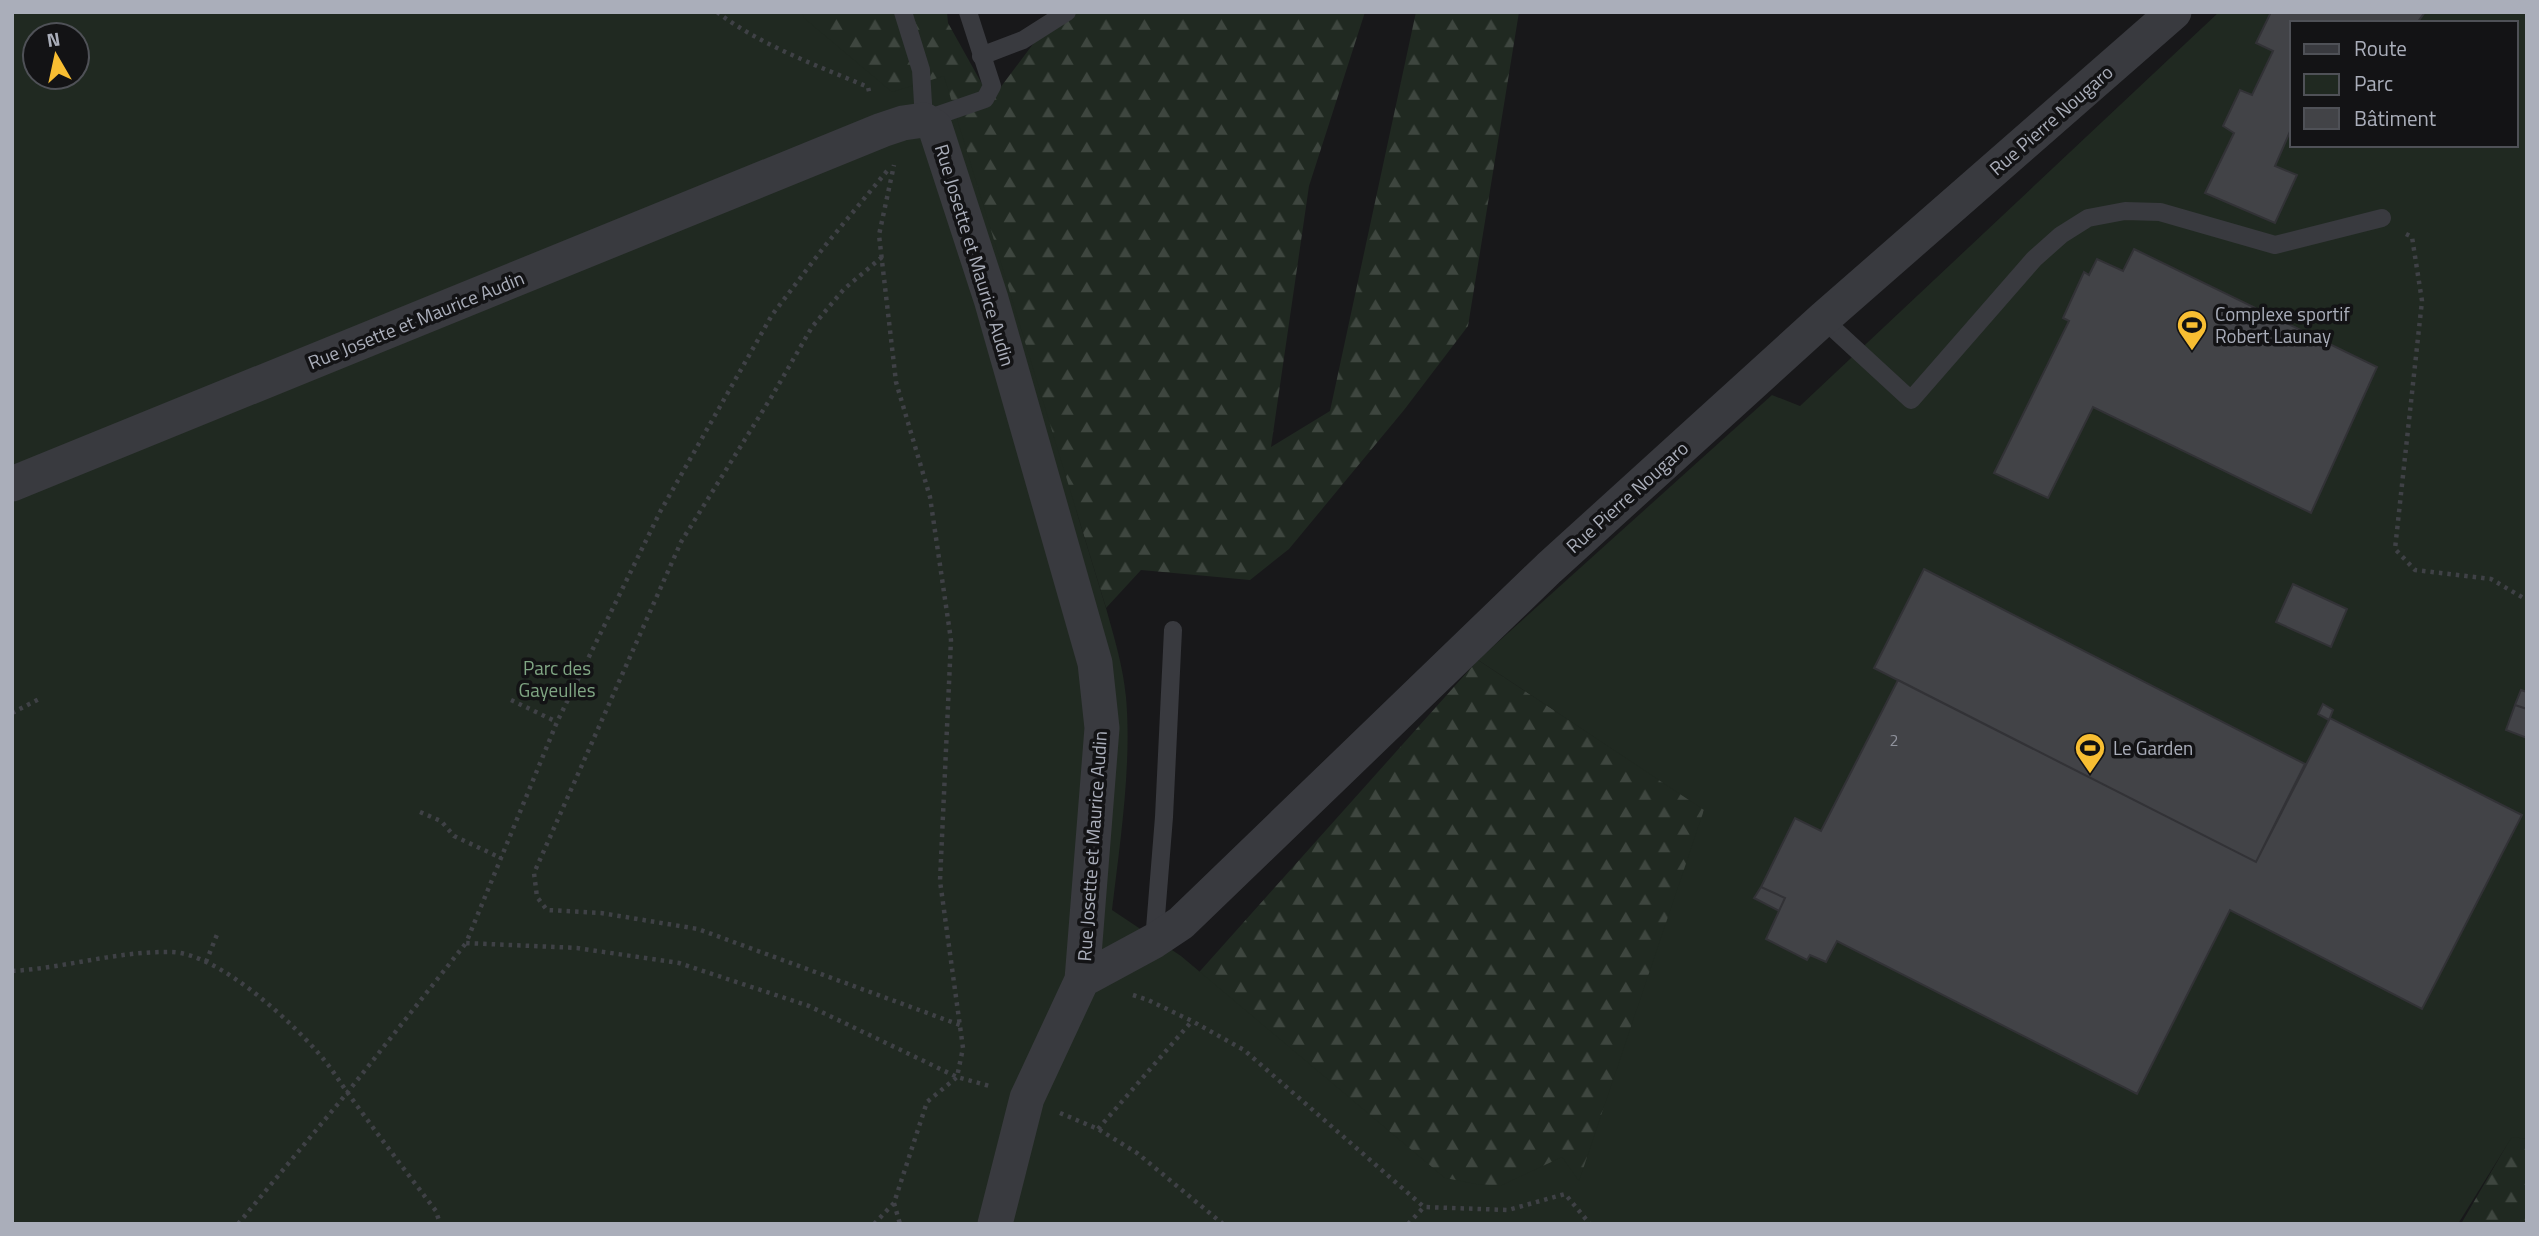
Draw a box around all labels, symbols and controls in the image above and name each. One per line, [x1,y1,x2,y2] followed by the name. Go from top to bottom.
[21,21,91,91] north arrow
[2290,21,2518,147] legend
[44,23,62,54] text: N
[2354,32,2407,64] text: Route
[1982,58,2119,182] street label: Rue Pierre Nougaro
[2354,67,2393,99] text: Parc
[2354,102,2437,134] text: Bâtiment
[928,140,1023,369] street label: Rue Josette et Maurice Audin
[303,263,528,376] street label: Rue Josette et Maurice Audin
[2215,299,2350,350] place label: Complexe sportif Robert Launay
[2175,308,2209,352] sports icon: Complexe sportif Robert Launay
[1559,434,1694,560] street label: Rue Pierre Nougaro
[518,653,596,704] park label: Parc des Gayeulles
[1890,728,1898,752] house number: 2
[1069,730,1114,962] street label: Rue Josette et Maurice Audin
[2073,731,2107,775] sports icon: Le Garden
[2113,733,2193,762] place label: Le Garden

